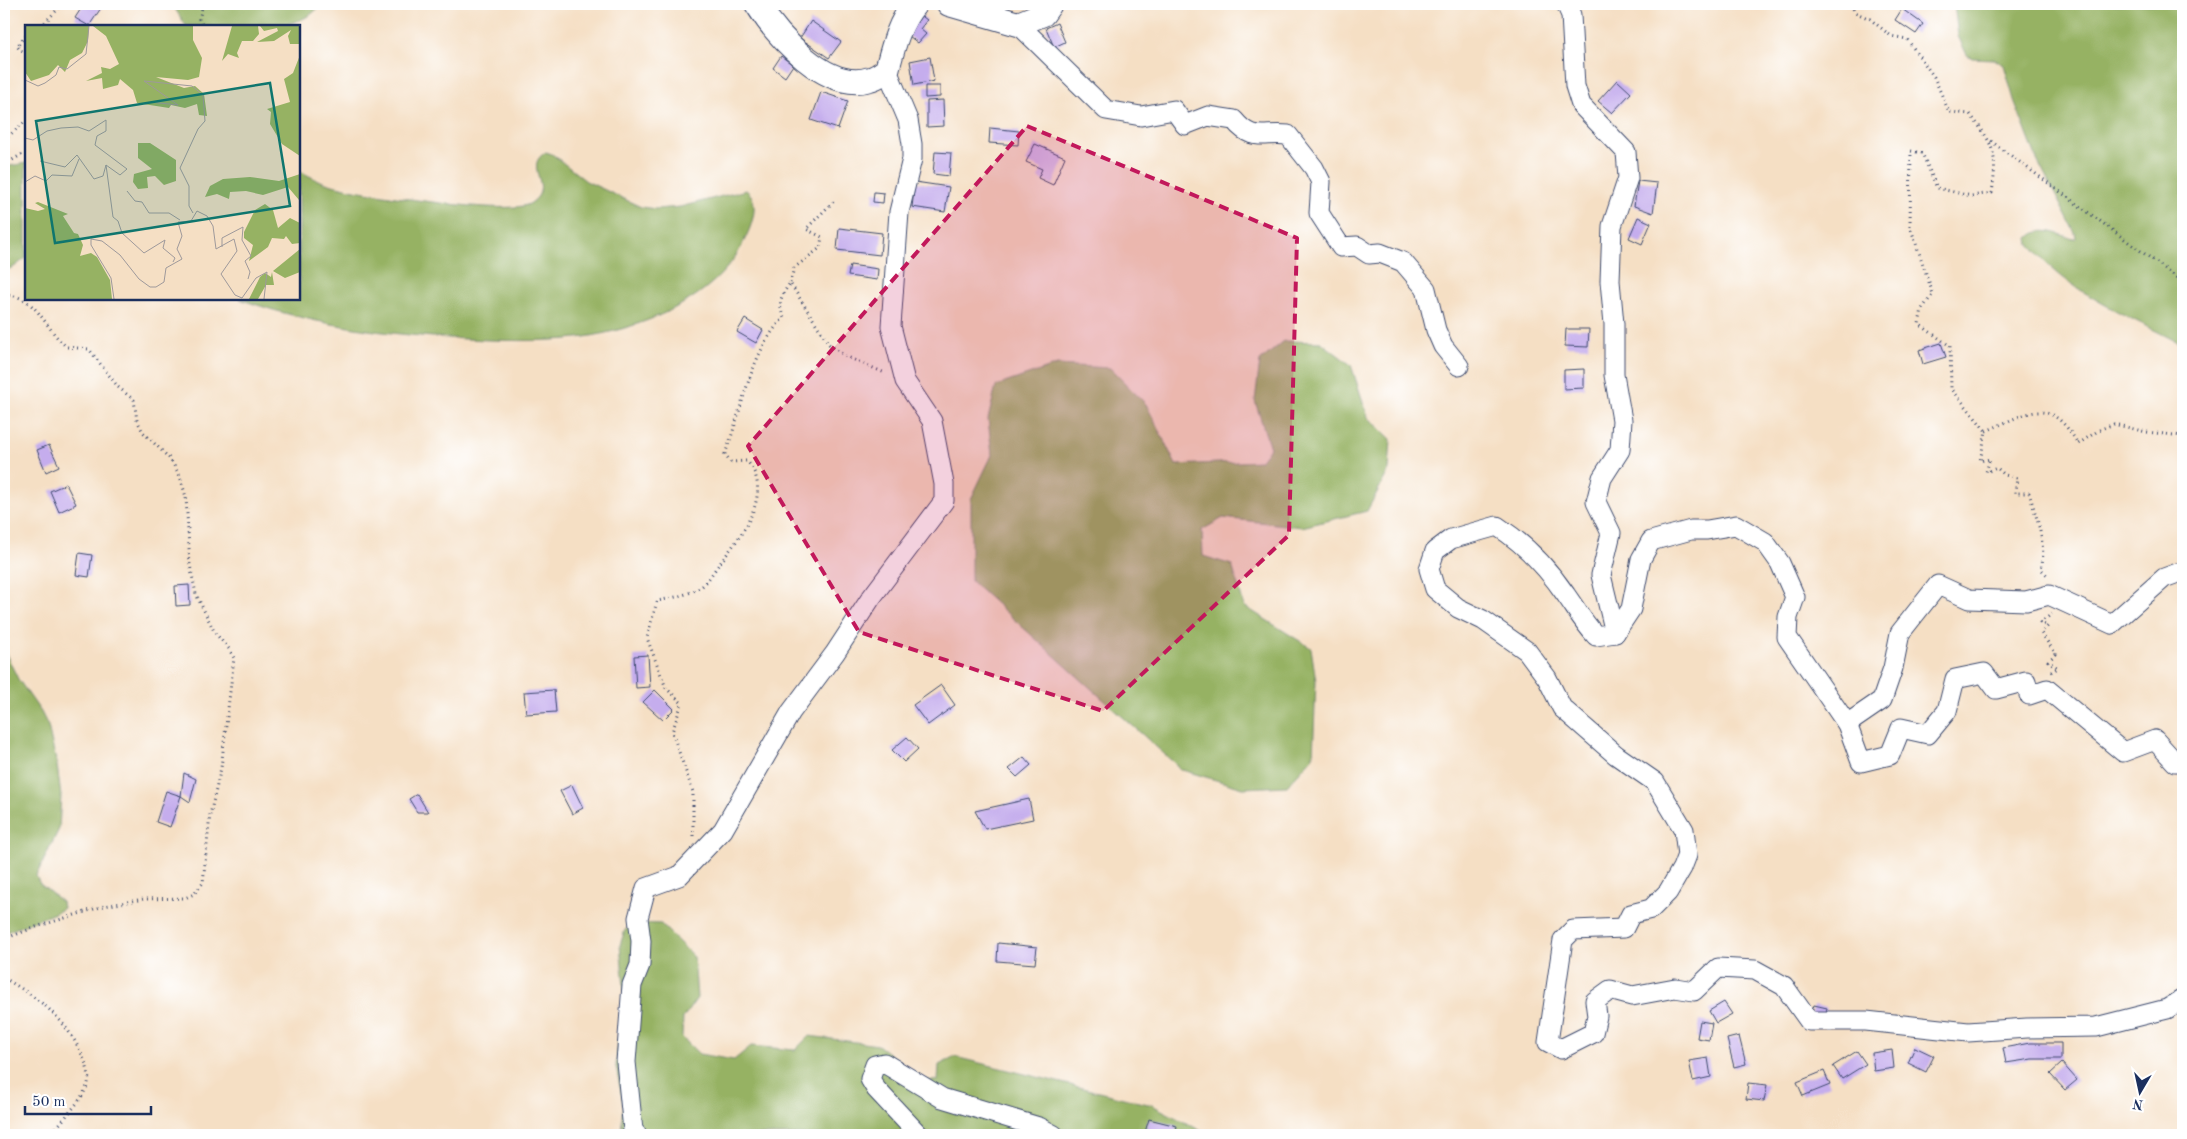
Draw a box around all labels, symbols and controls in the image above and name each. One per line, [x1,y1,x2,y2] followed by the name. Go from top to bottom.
[25,25,300,300] inset map
[2114,1066,2164,1116] north arrow
[25,1084,151,1116] scale bar
[32,1095,66,1110] text: 50 m
[2131,1096,2145,1112] text: N

